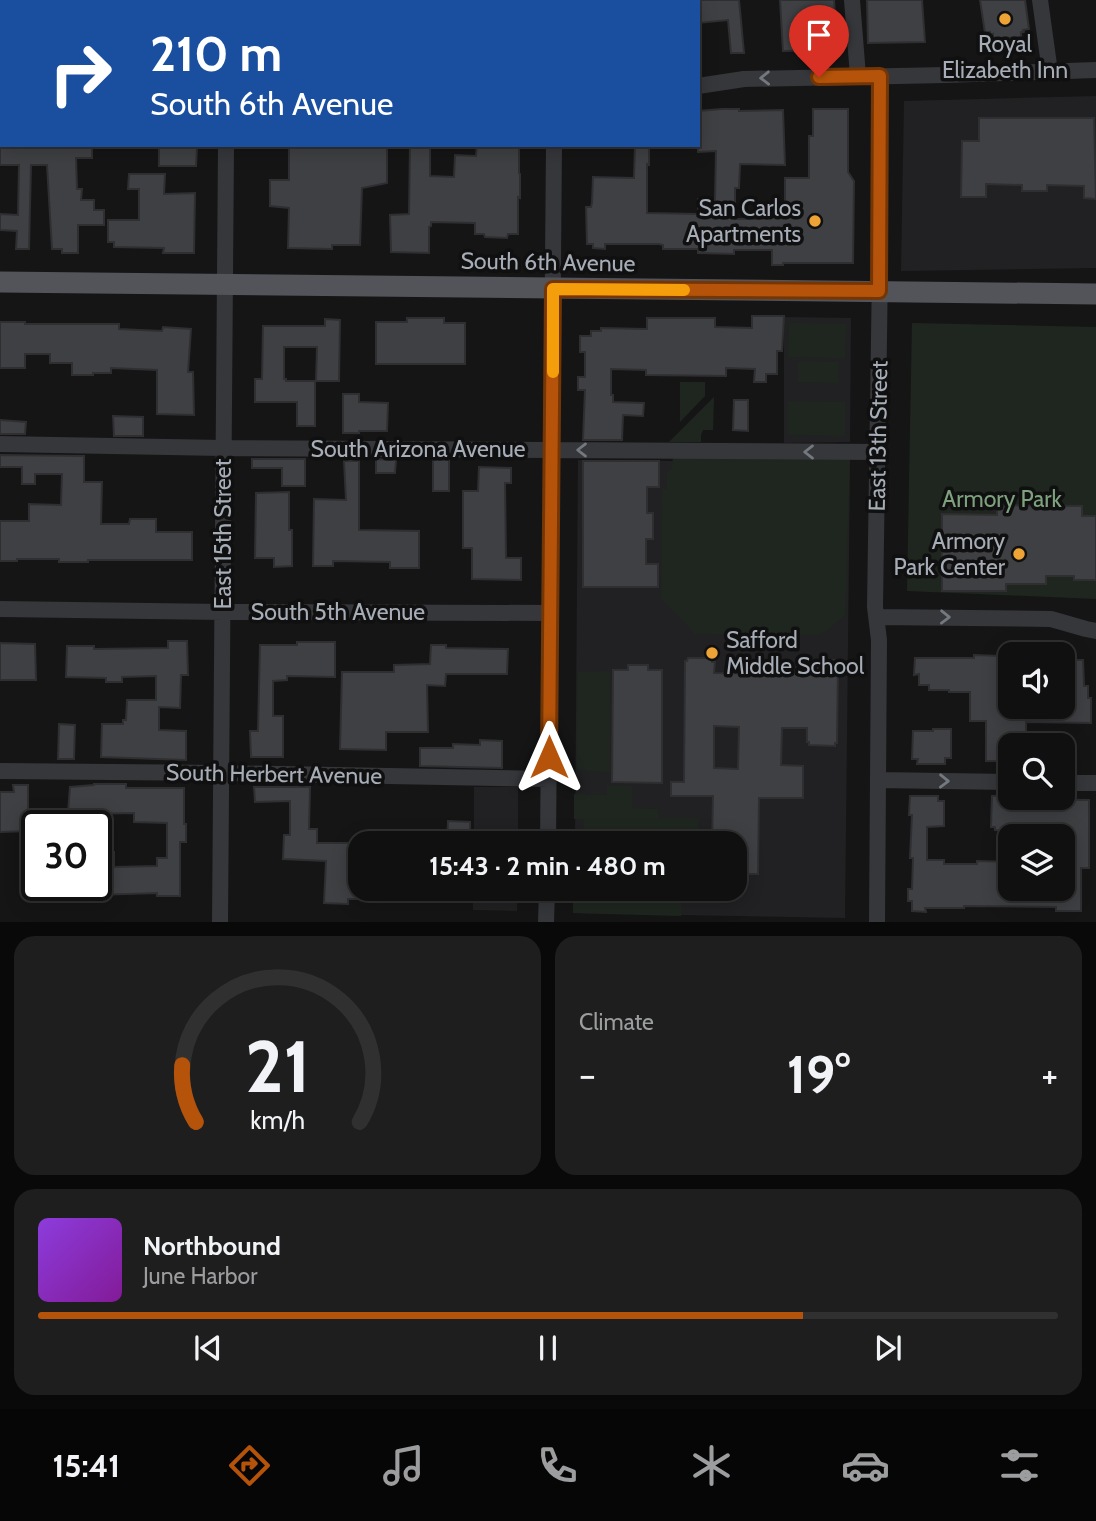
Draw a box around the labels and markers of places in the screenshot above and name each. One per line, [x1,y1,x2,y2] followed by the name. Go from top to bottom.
[789,5,849,77] pin
[997,11,1013,27] marker: Royal Elizabeth Inn
[942,30,1068,84] place label: Royal Elizabeth Inn
[686,194,801,248] place label: San Carlos Apartments
[807,213,823,229] marker: San Carlos Apartments
[893,527,1006,581] place label: Armory Park Center
[1011,546,1027,562] marker: Armory Park Center
[726,626,865,680] place label: Safford Middle School
[704,645,720,661] marker: Safford Middle School

